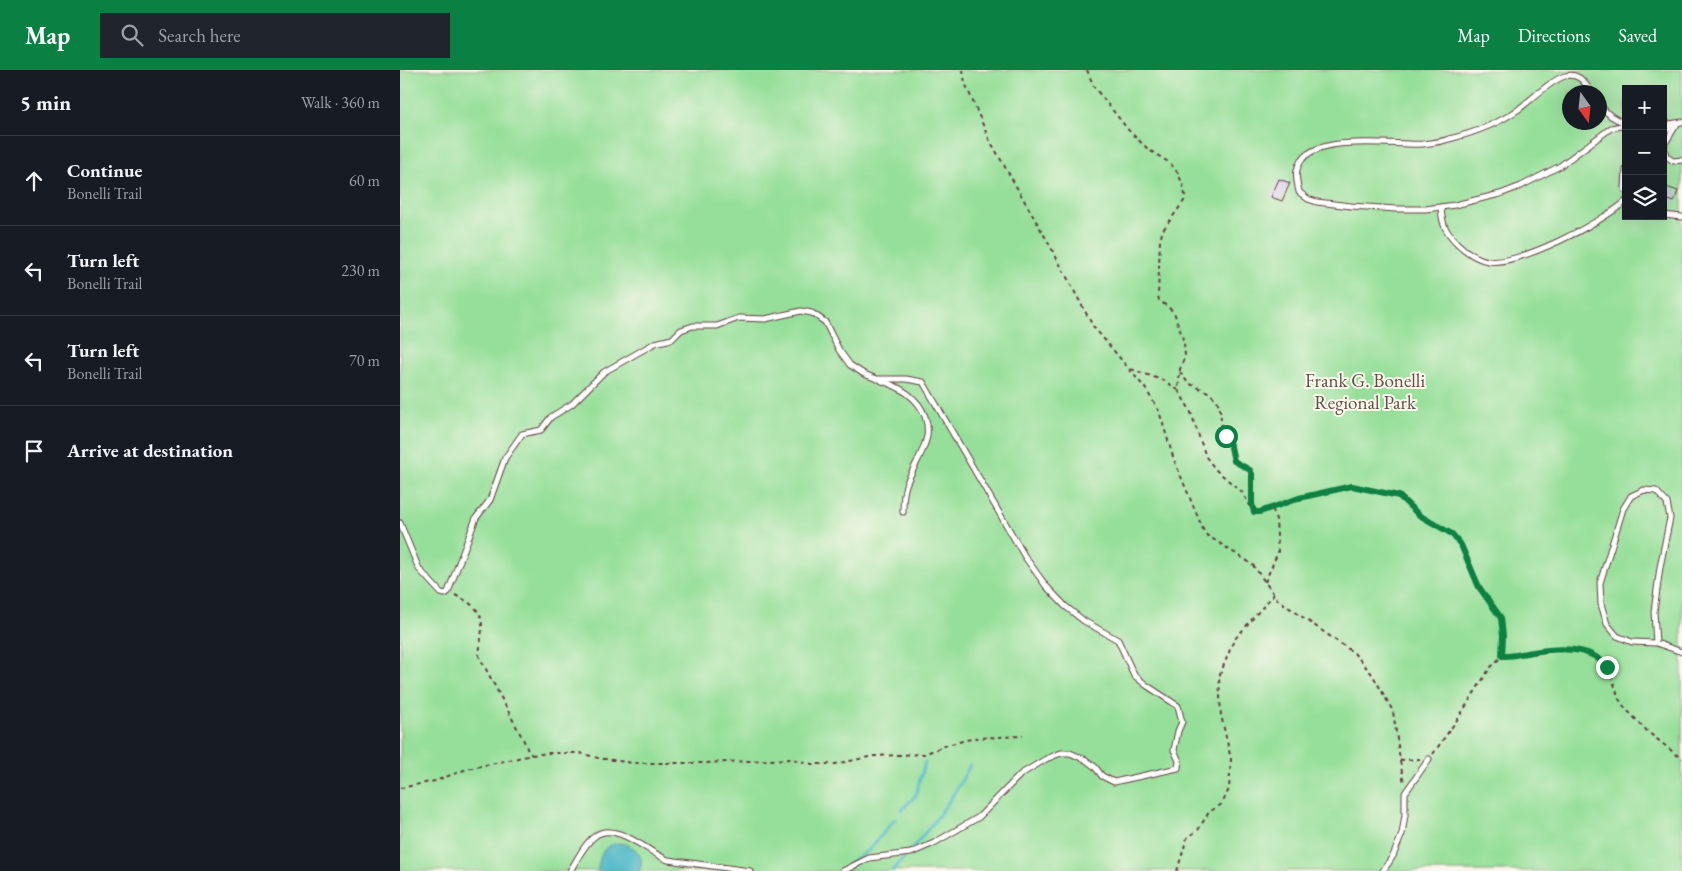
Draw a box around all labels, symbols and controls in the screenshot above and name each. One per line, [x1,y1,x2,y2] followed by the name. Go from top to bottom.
[100,13,450,58] search box
[25,20,70,51] text: Map
[118,21,146,49] icon: search
[158,23,241,48] text: Search here
[1458,24,1490,47] text: Map
[1518,24,1590,47] text: Directions
[1618,24,1657,47] text: Saved
[1562,85,1607,130] north arrow
[1622,85,1667,220] map controls
[1622,85,1667,130] button: +
[20,89,71,116] text: 5 min
[301,92,380,113] text: Walk · 360 m
[1622,130,1667,175] button: −
[67,158,142,183] text: Continue
[20,167,48,195] icon: ahead
[349,170,380,191] text: 60 m
[1622,175,1667,220] button: layers
[67,183,142,204] text: Bonelli Trail
[67,248,139,273] text: Turn left
[20,257,48,285] icon: left
[341,260,380,281] text: 230 m
[67,273,142,294] text: Bonelli Trail
[67,338,139,363] text: Turn left
[20,347,48,375] icon: left
[349,350,380,371] text: 70 m
[67,363,142,384] text: Bonelli Trail
[1305,368,1425,415] park label: Frank G. Bonelli Regional Park
[1215,425,1238,448] route start
[20,437,48,465] icon: arrive
[67,438,233,463] text: Arrive at destination
[1596,656,1619,679] route end

